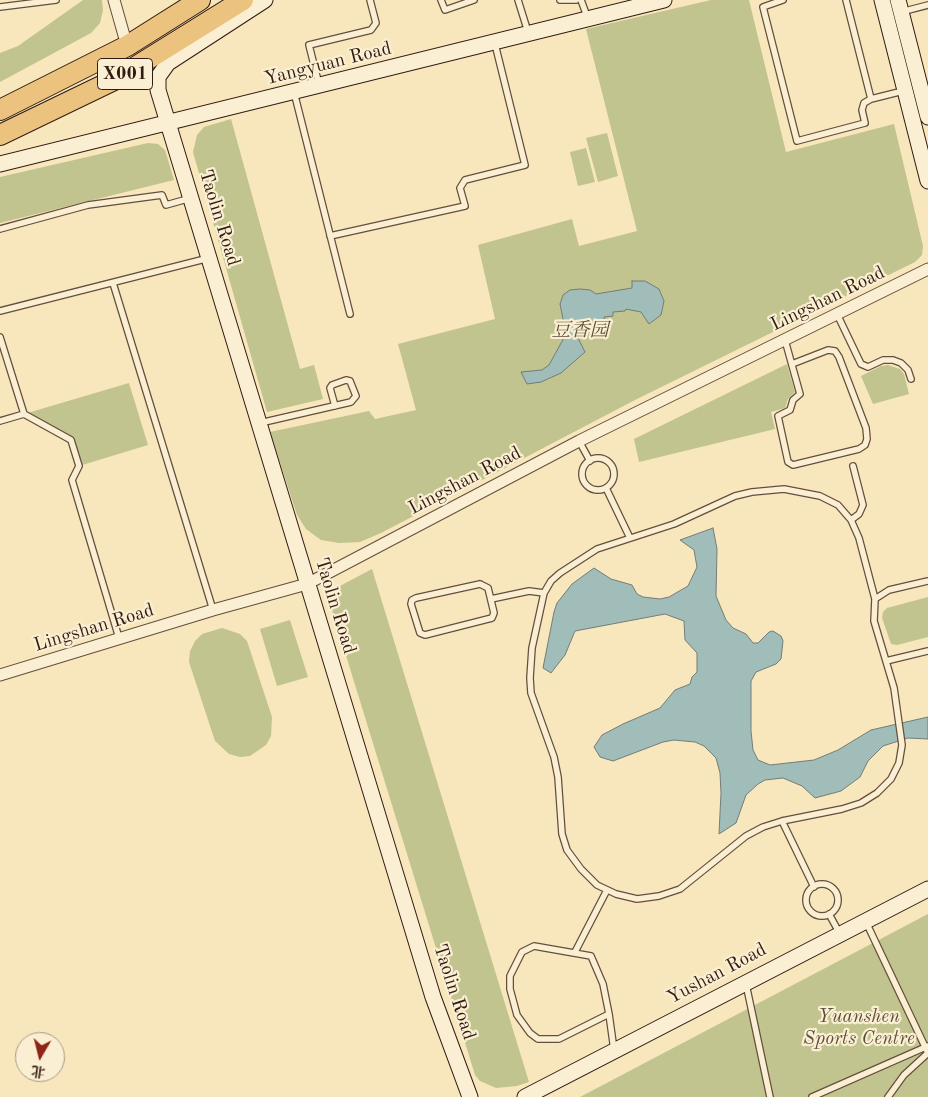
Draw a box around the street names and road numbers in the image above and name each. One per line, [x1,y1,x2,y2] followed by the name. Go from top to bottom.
[262,37,394,91] street label: Yangyuan Road
[98,59,152,90] road number: X001
[194,167,244,269] street label: Taolin Road
[767,262,889,336] street label: Lingshan Road
[405,442,525,520] street label: Lingshan Road
[310,555,360,657] street label: Taolin Road
[31,599,157,657] street label: Lingshan Road
[663,938,771,1010] street label: Yushan Road
[428,941,480,1043] street label: Taolin Road

